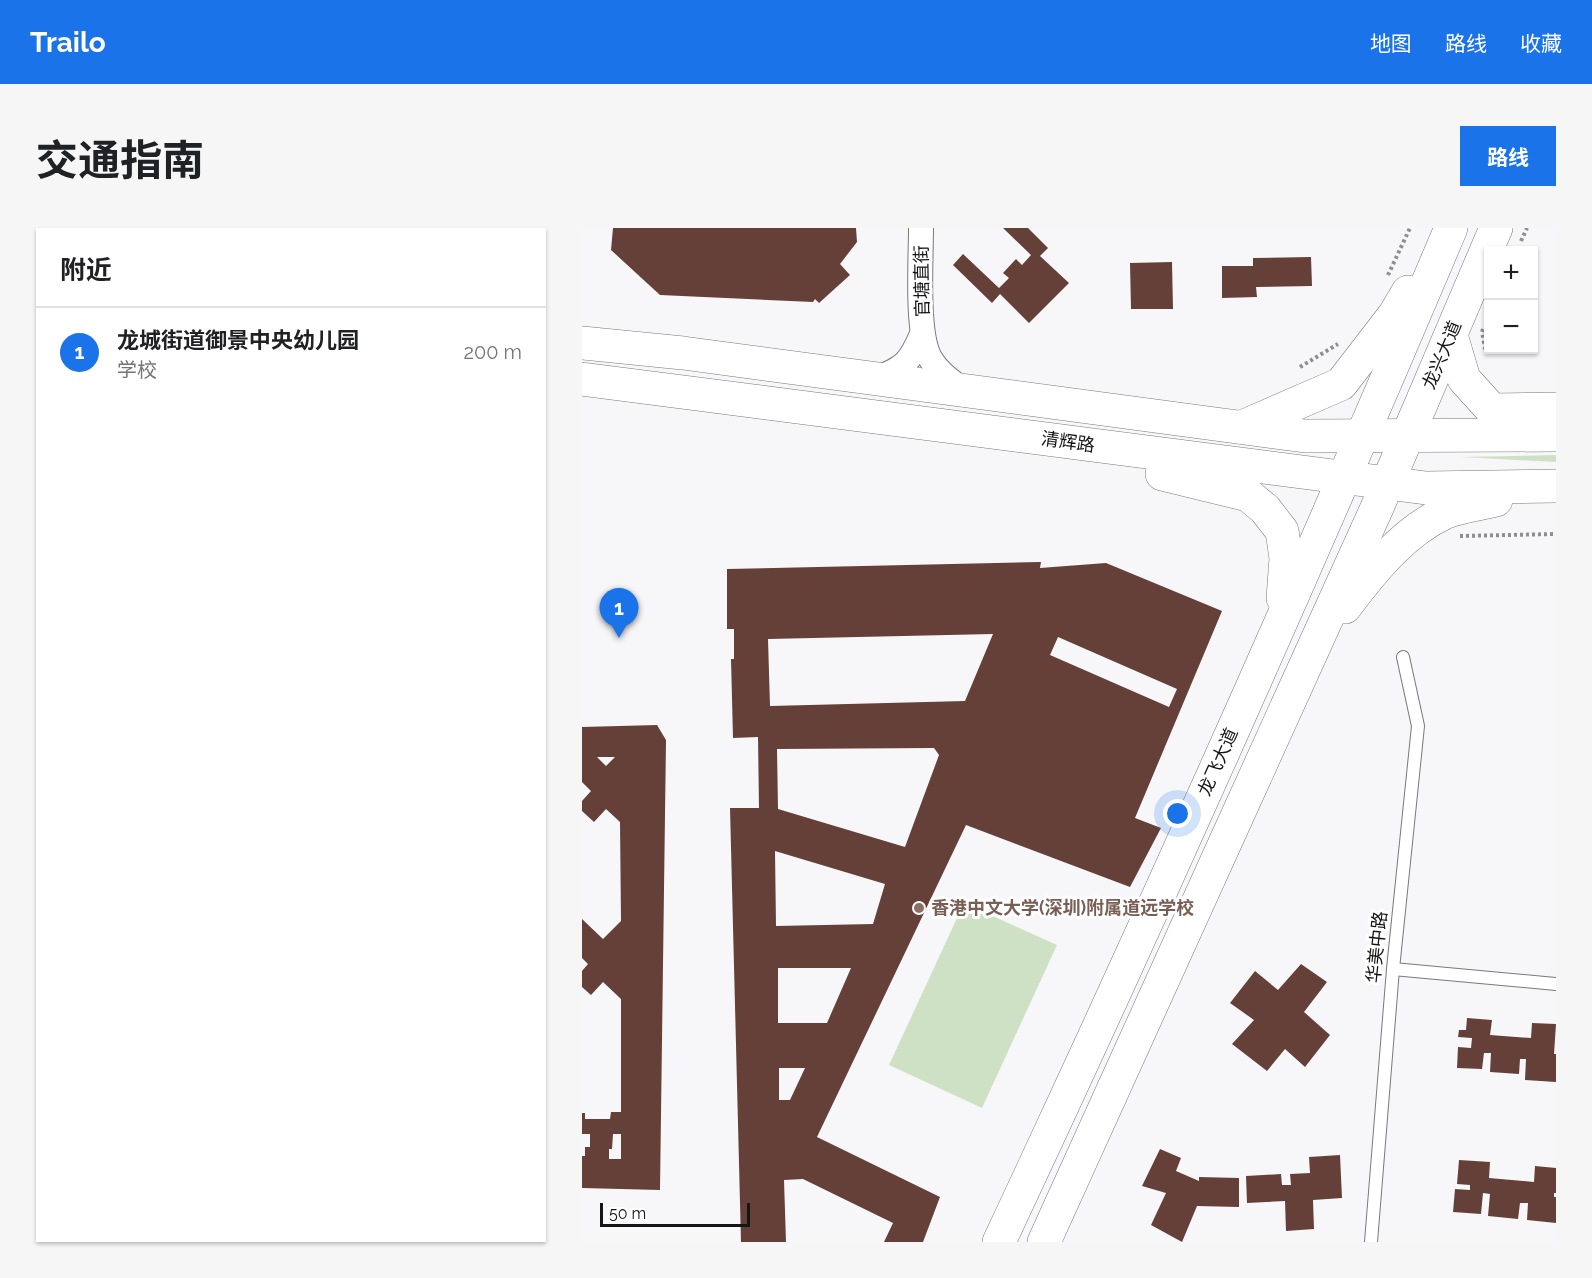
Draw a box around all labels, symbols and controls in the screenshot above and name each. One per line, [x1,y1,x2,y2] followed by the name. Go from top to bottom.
[30,26,106,59] text: Trailo
[1370,31,1412,56] text: 地图
[1445,31,1487,56] text: 路线
[1520,31,1562,56] text: 收藏
[1460,126,1556,186] button: 路线
[36,136,204,185] text: 交通指南
[910,245,933,317] street label: 官塘直街
[1484,246,1538,354] map controls
[1484,246,1538,300] button: +
[60,255,112,285] text: 附近
[1484,300,1538,354] button: −
[1418,318,1465,392] street label: 龙兴大道
[117,327,359,353] text: 龙城街道御景中央幼儿园
[75,340,84,364] text: 1
[464,340,522,364] text: 200 m
[117,358,157,382] text: 学校
[1040,427,1096,456] street label: 清辉路
[600,588,639,638] pin: 1
[1193,725,1242,799] street label: 龙飞大道
[1163,799,1192,828] your location
[931,897,1194,918] place label: 香港中文大学(深圳)附属道远学校
[912,901,926,915] marker: 香港中文大学(深圳)附属道远学校
[1362,910,1391,984] street label: 华美中路
[600,1200,750,1228] scale bar
[609,1204,646,1223] text: 50 m

